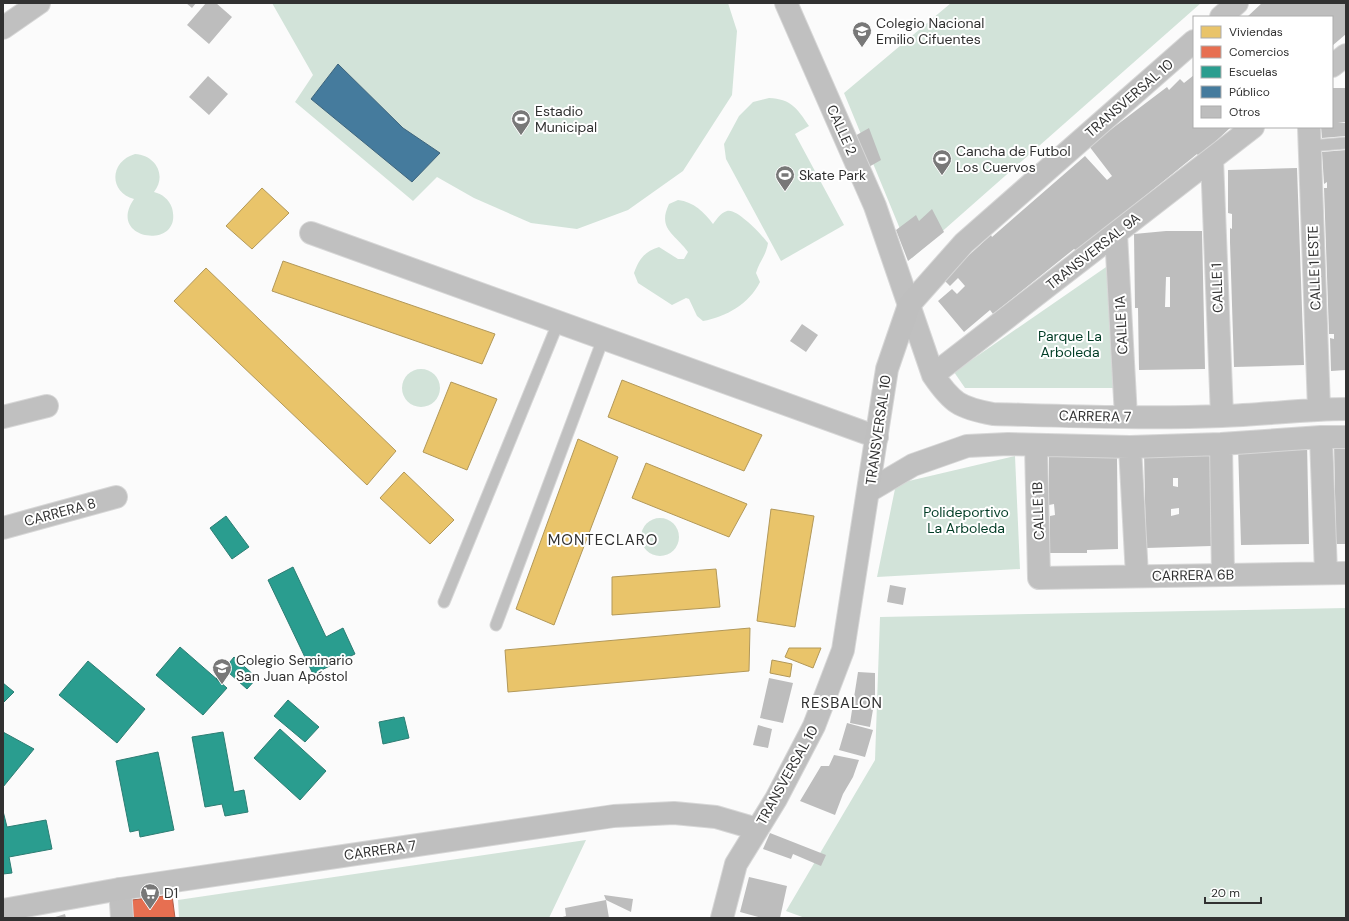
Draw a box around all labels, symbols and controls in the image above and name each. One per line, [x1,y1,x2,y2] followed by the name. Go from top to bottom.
[876,14,984,48] place label: Colegio Nacional Emilio Cifuentes
[1193,16,1333,128] legend
[851,20,873,48] school or university icon: Colegio Nacional Emilio Cifuentes
[1229,24,1283,40] text: Viviendas
[1229,44,1289,60] text: Comercios
[1081,55,1177,141] street label: TRANSVERSAL 10
[1229,64,1278,80] text: Escuelas
[1229,84,1270,100] text: Público
[535,102,597,136] place label: Estadio Municipal
[823,102,861,158] street label: CALLE 2
[1229,104,1260,120] text: Otros
[510,108,532,136] sports icon: Estadio Municipal
[956,142,1071,176] place label: Cancha de Futbol Los Cuervos
[931,148,953,176] sports icon: Cancha de Futbol Los Cuervos
[774,164,796,192] sports icon: Skate Park
[799,166,866,184] place label: Skate Park
[1042,209,1144,293] street label: TRANSVERSAL 9A
[1304,225,1324,311] street label: CALLE 1 ESTE
[1207,263,1227,313] street label: CALLE 1
[1110,295,1132,355] street label: CALLE 1A
[1038,327,1102,361] park label: Parque La Arboleda
[861,374,895,486] street label: TRANSVERSAL 10
[1059,406,1131,426] street label: CARRERA 7
[1028,482,1048,540] street label: CALLE 1B
[22,494,98,530] street label: CARRERA 8
[923,503,1009,537] park label: Polideportivo La Arboleda
[548,530,658,550] district label: MONTECLARO
[1152,565,1234,585] street label: CARRERA 6B
[236,651,353,685] place label: Colegio Seminario San Juan Apóstol
[211,657,233,685] school or university icon: Colegio Seminario San Juan Apóstol
[801,693,883,713] district label: RESBALON
[752,722,822,828] street label: TRANSVERSAL 10
[343,836,417,864] street label: CARRERA 7
[1205,879,1261,905] scale bar
[139,882,161,910] supermarket icon: D1
[164,884,178,902] place label: D1
[1211,885,1240,901] text: 20 m

